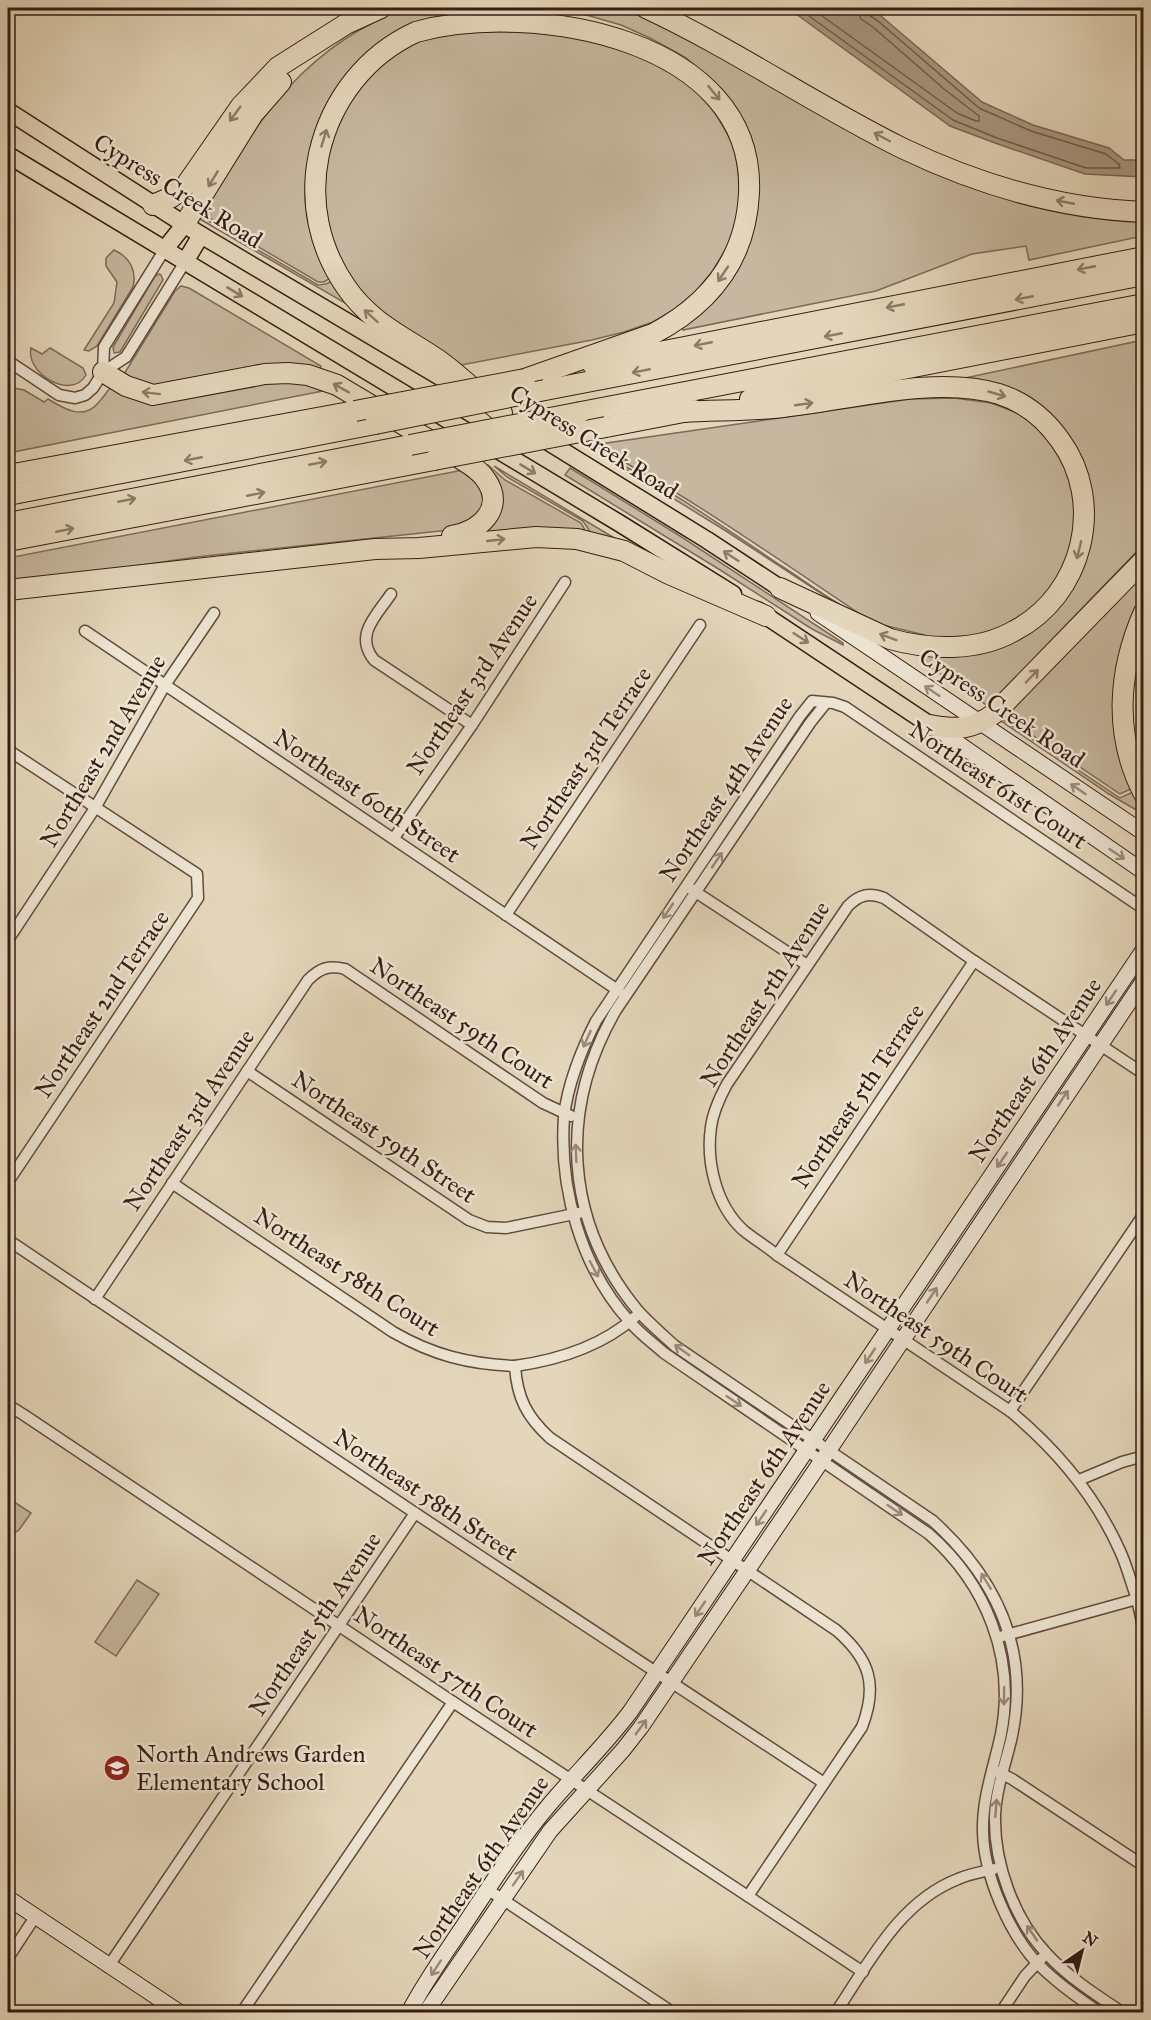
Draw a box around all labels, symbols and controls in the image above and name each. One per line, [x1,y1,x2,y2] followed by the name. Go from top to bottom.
[708,85,721,101] one-way arrow
[229,105,241,121] one-way arrow
[88,127,268,255] street label: Cypress Creek Road
[319,129,330,148] one-way arrow
[874,131,891,143] one-way arrow
[206,170,218,187] one-way arrow
[1055,196,1075,207] one-way arrow
[1077,263,1096,275] one-way arrow
[717,266,729,282] one-way arrow
[226,287,243,299] one-way arrow
[1015,293,1034,304] one-way arrow
[885,301,905,312] one-way arrow
[364,309,379,323] one-way arrow
[823,330,843,341] one-way arrow
[694,339,714,350] one-way arrow
[632,366,652,377] one-way arrow
[504,378,684,506] street label: Cypress Creek Road
[333,382,350,394] one-way arrow
[142,387,161,398] one-way arrow
[987,389,1006,400] one-way arrow
[794,398,813,409] one-way arrow
[184,454,204,465] one-way arrow
[308,457,328,468] one-way arrow
[519,463,536,475] one-way arrow
[246,488,266,499] one-way arrow
[116,494,136,505] one-way arrow
[55,524,74,535] one-way arrow
[486,535,506,546] one-way arrow
[1073,540,1085,559] one-way arrow
[723,550,740,562] one-way arrow
[400,587,544,781] street label: Northeast 3rd Avenue
[880,631,898,642] one-way arrow
[792,632,809,645] one-way arrow
[913,641,1091,775] street label: Cypress Creek Road
[34,649,172,853] street label: Northeast 2nd Avenue
[514,661,658,855] street label: Northeast 3rd Terrace
[1025,668,1039,683] one-way arrow
[924,684,941,697] one-way arrow
[653,690,799,888] street label: Northeast 4th Avenue
[903,714,1093,856] street label: Northeast 61st Court
[268,723,466,870] street label: Northeast 60th Street
[1070,783,1086,795] one-way arrow
[1108,848,1124,860] one-way arrow
[712,852,724,869] one-way arrow
[694,895,836,1093] street label: Northeast 5th Avenue
[662,902,674,919] one-way arrow
[28,904,176,1104] street label: Northeast 2nd Terrace
[364,950,560,1096] street label: Northeast 59th Court
[962,972,1108,1168] street label: Northeast 6th Avenue
[1105,989,1117,1005] one-way arrow
[785,998,931,1194] street label: Northeast 5th Terrace
[117,1023,261,1217] street label: Northeast 3rd Avenue
[581,1030,592,1048] one-way arrow
[286,1064,482,1210] street label: Northeast 59th Street
[1058,1090,1070,1107] one-way arrow
[571,1144,582,1164] one-way arrow
[996,1151,1009,1168] one-way arrow
[249,1201,446,1343] street label: Northeast 58th Court
[589,1259,600,1277] one-way arrow
[838,1264,1034,1410] street label: Northeast 59th Court
[926,1287,938,1304] one-way arrow
[674,1344,690,1356] one-way arrow
[864,1348,877,1365] one-way arrow
[691,1375,837,1571] street label: Northeast 6th Avenue
[725,1395,741,1407] one-way arrow
[328,1422,524,1568] street label: Northeast 58th Street
[886,1504,903,1516] one-way arrow
[755,1509,767,1526] one-way arrow
[242,1526,388,1722] street label: Northeast 5th Avenue
[979,1573,991,1590] one-way arrow
[348,1599,544,1745] street label: Northeast 57th Court
[694,1600,706,1616] one-way arrow
[998,1686,1010,1706] one-way arrow
[635,1719,647,1735] one-way arrow
[136,1739,365,1797] place label: North Andrews Garden Elementary School
[102,1753,132,1783] school or university icon: North Andrews Garden Elementary School
[407,1770,555,1964] street label: Northeast 6th Avenue
[991,1799,1002,1819] one-way arrow
[512,1870,524,1886] one-way arrow
[1052,1921,1112,1981] north arrow
[1025,1925,1037,1942] one-way arrow
[1079,1927,1102,1951] text: N
[429,1959,441,1976] one-way arrow

